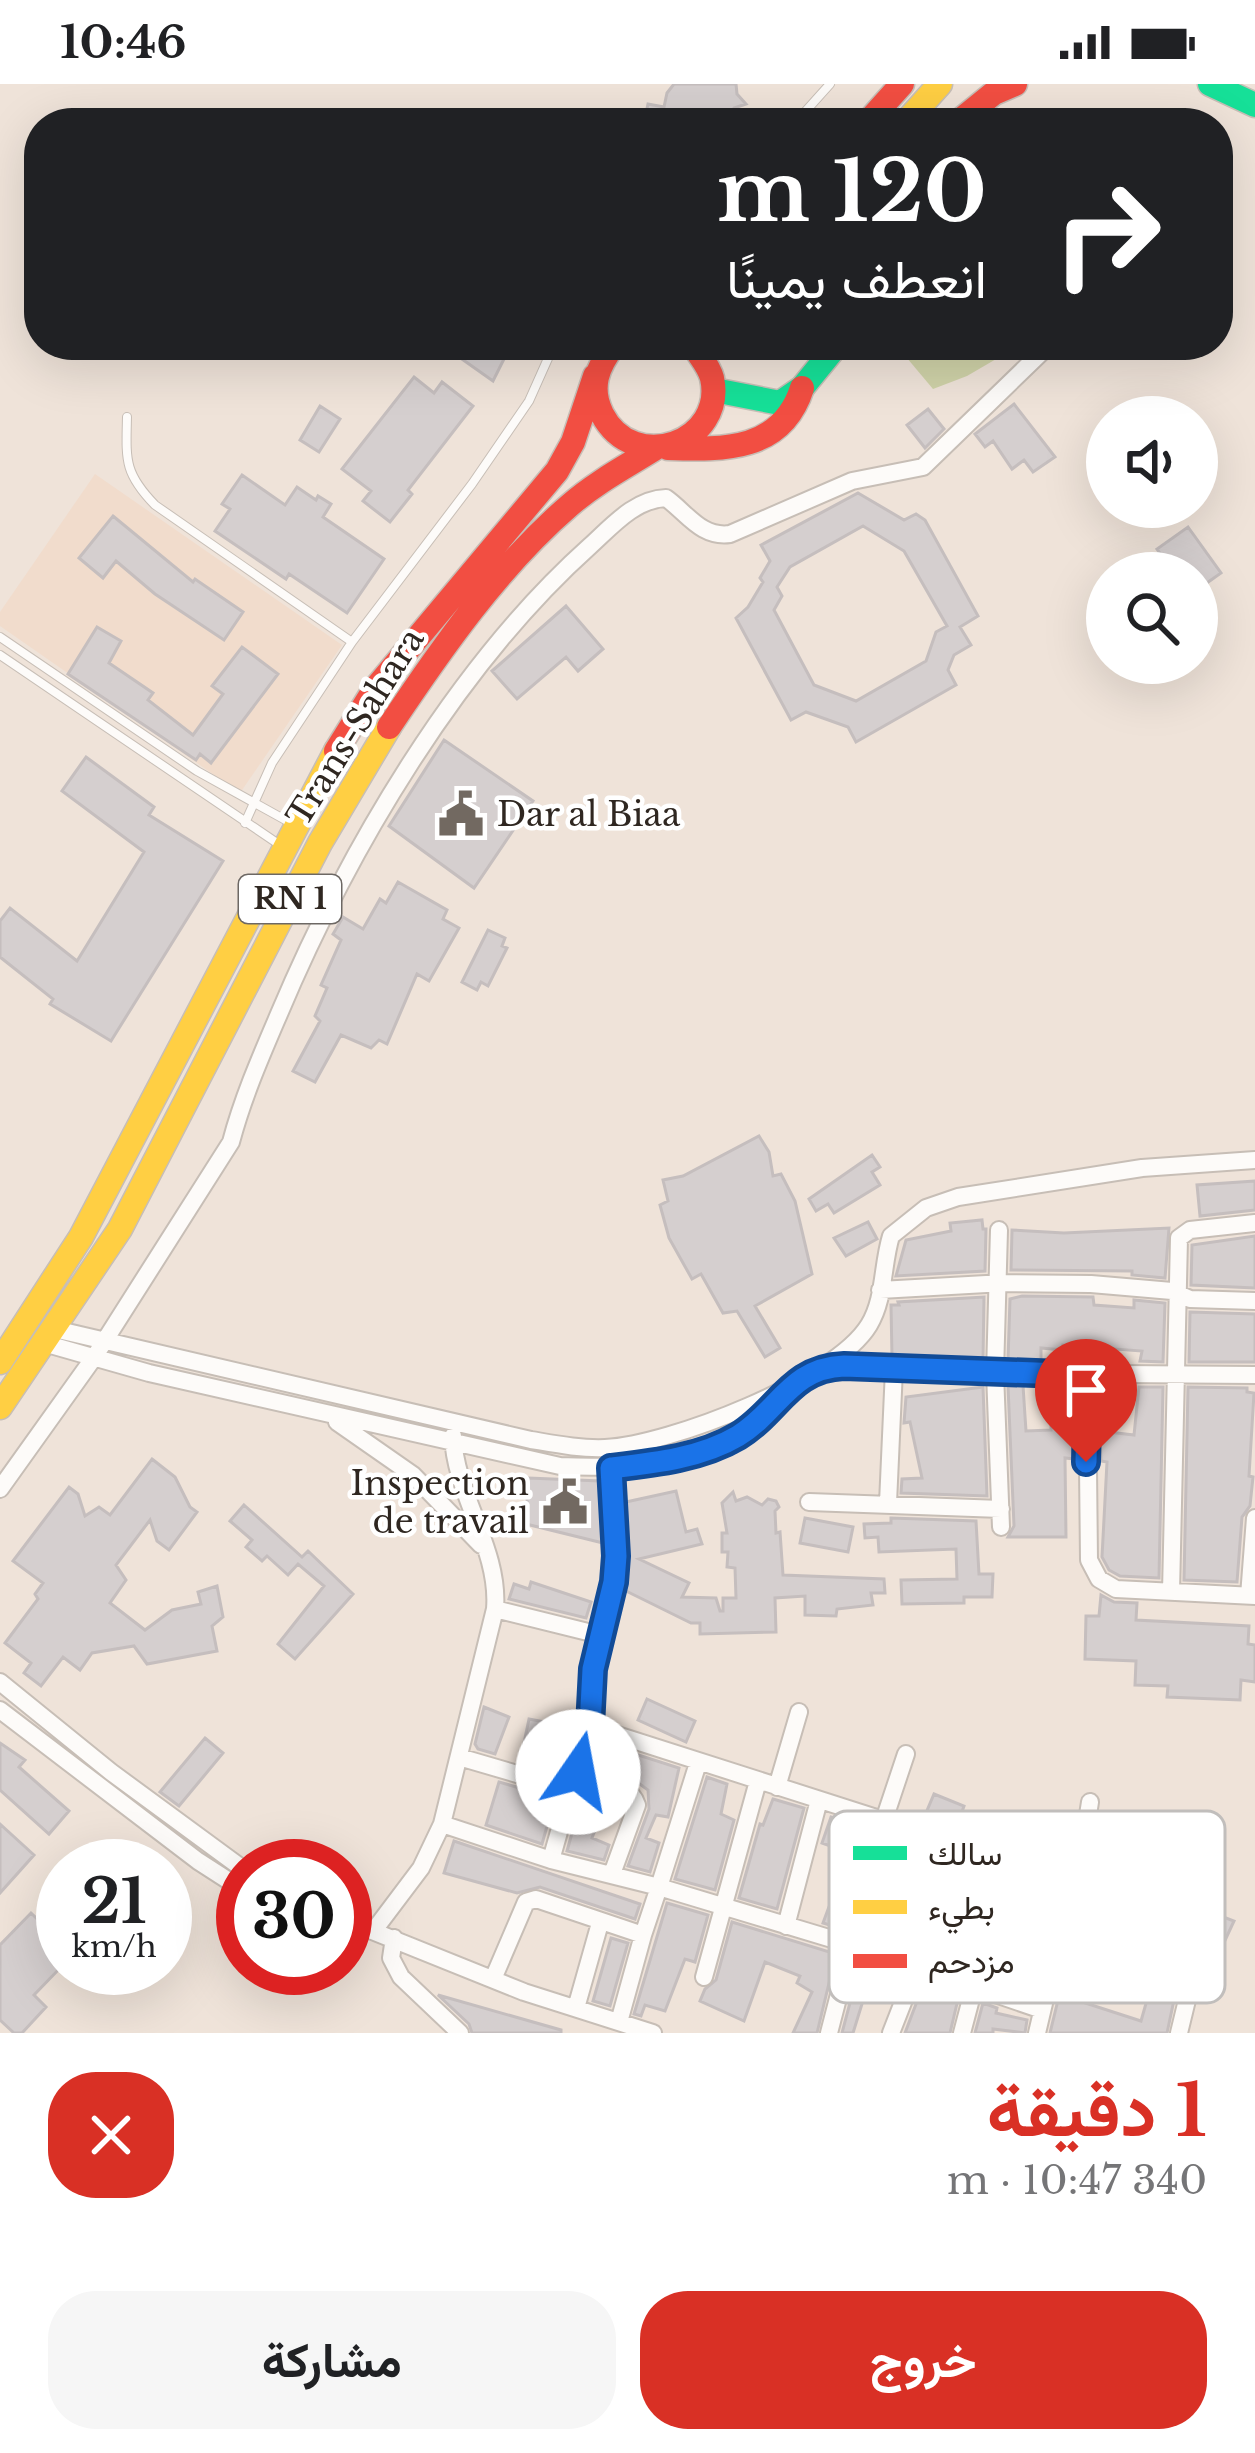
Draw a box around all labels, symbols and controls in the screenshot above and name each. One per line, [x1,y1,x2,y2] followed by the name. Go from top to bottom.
[60,14,187,70] text: 10:46
[717,140,987,244] text: 120 m
[1029,156,1185,312] icon: right
[726,246,987,313] text: انعطف يمينًا
[1086,396,1218,684] map controls
[1086,396,1218,528] button: sound
[1086,552,1218,684] button: search
[278,620,433,834] street label: Trans-Sahara
[436,789,486,839] public building icon: Dar al Biaa
[497,794,681,835] place label: Dar al Biaa
[239,875,341,923] road number: RN 1
[1035,1339,1137,1462] pin
[1053,1357,1119,1423] icon: arrive
[351,1463,529,1542] place label: Inspection de travail
[540,1477,590,1527] public building icon: Inspection de travail
[515,1709,641,1835] position arrow
[829,1811,1225,2003] legend
[928,1833,1002,1874] text: سالك
[216,1839,372,1995] speed limit sign: 30
[81,1865,147,1939] text: 21
[928,1887,995,1934] text: بطيء
[71,1928,157,1965] text: km/h
[928,1941,1015,1983] text: مزدحم
[987,2066,1207,2155] text: 1 دقيقة
[48,2072,174,2198] button: close
[947,2156,1207,2205] text: 340 m · 10:47
[48,2291,616,2429] button: مشاركة
[640,2291,1207,2429] button: خروج

